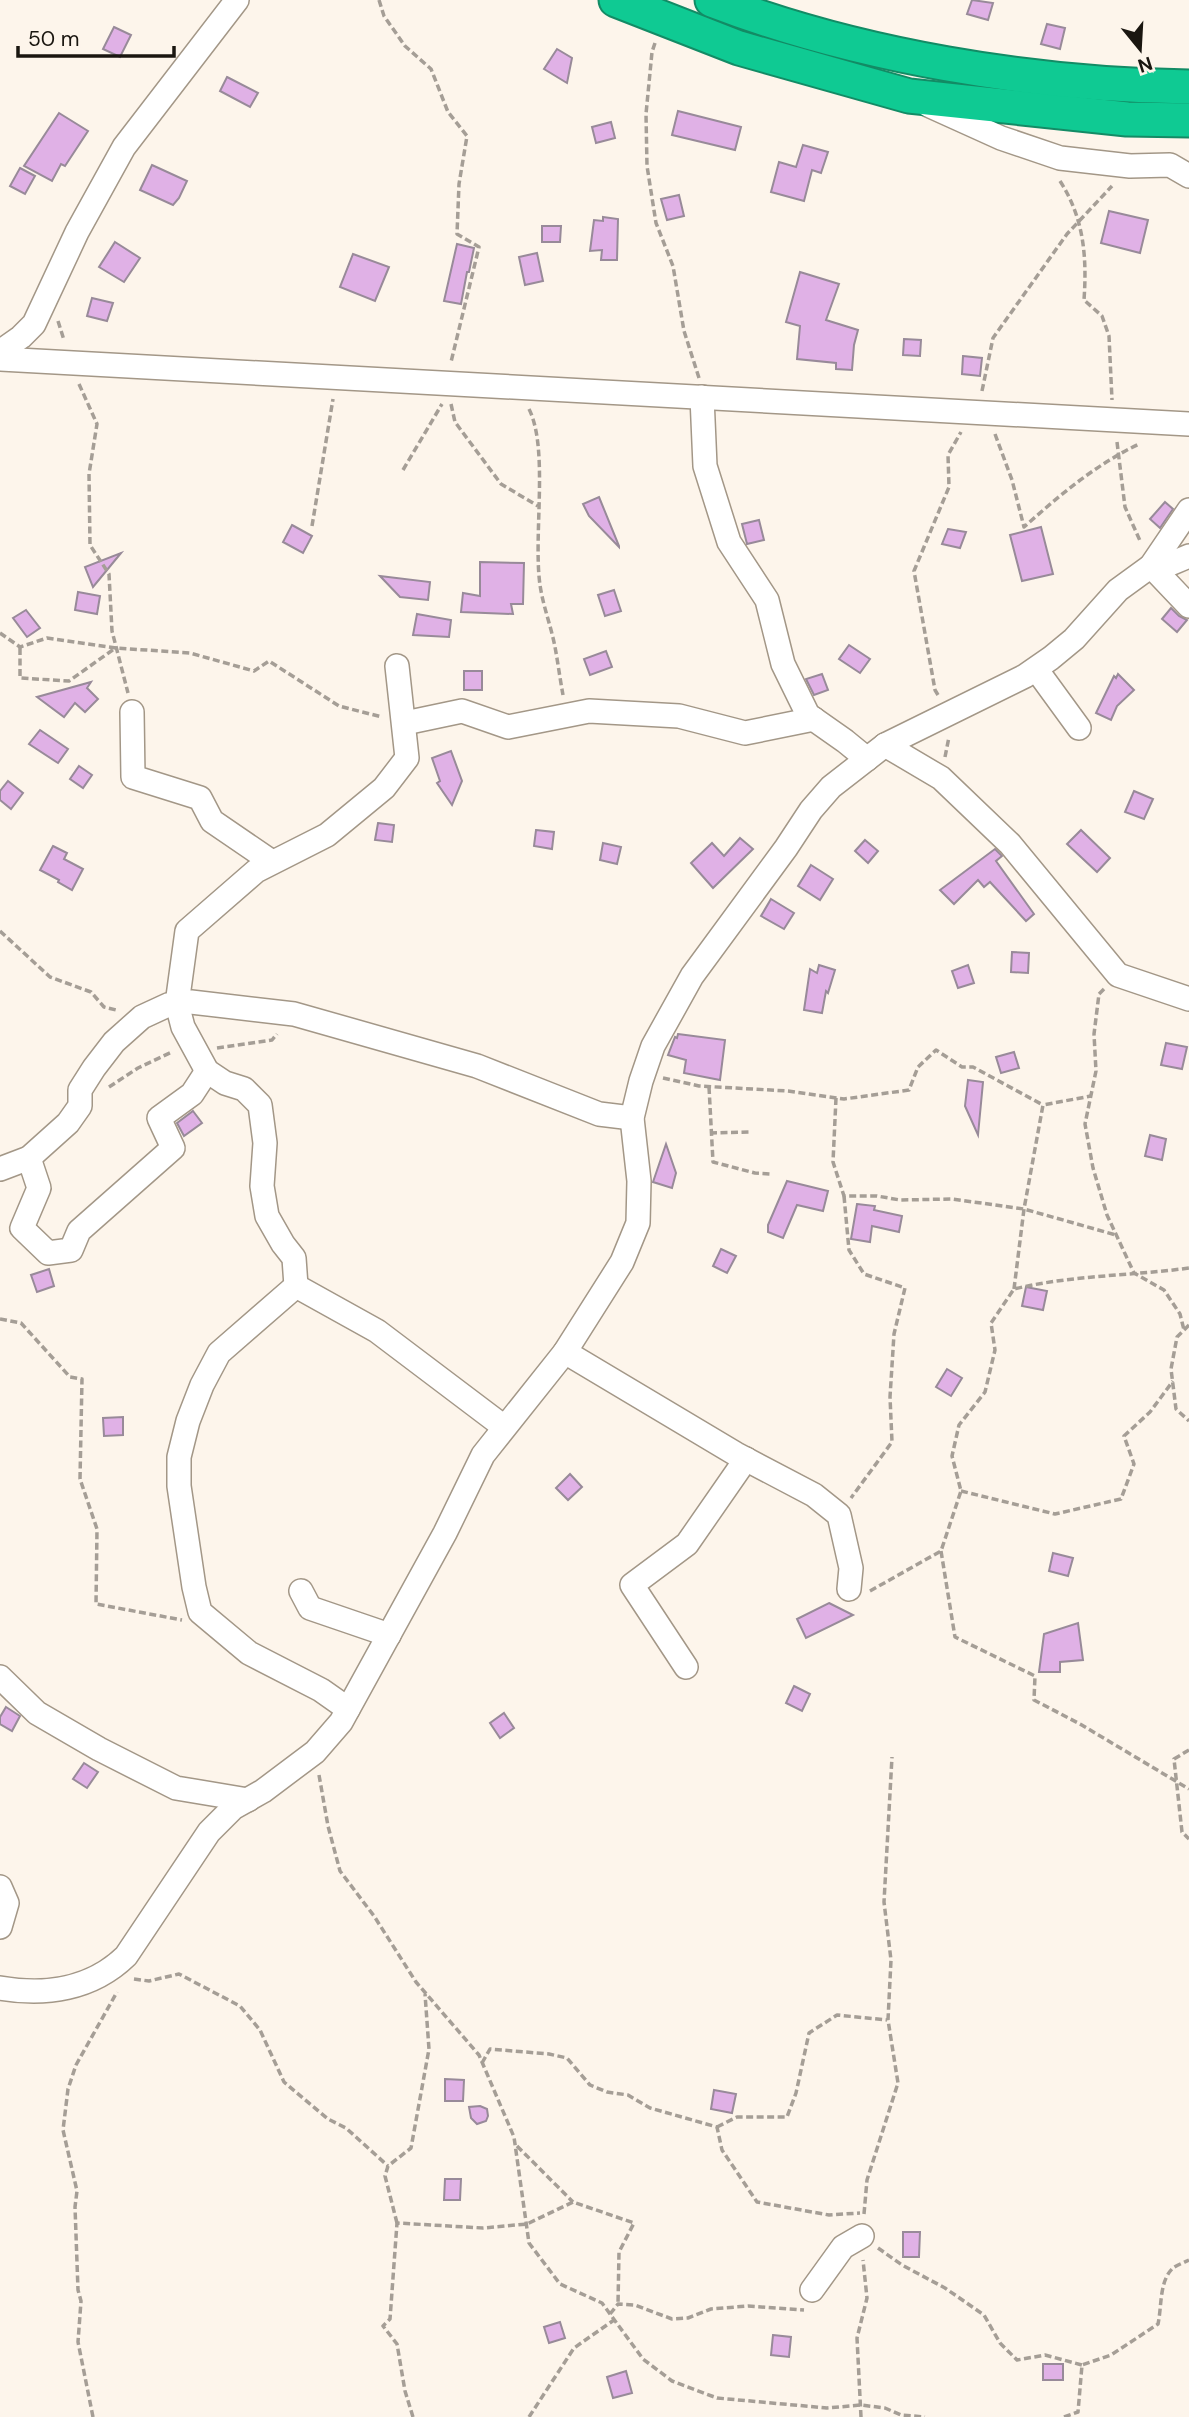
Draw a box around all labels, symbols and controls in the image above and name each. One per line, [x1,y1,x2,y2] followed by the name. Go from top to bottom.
[18,14,173,58] scale bar
[1105,14,1175,84] north arrow
[28,25,79,53] text: 50 m
[1135,51,1156,79] text: N

